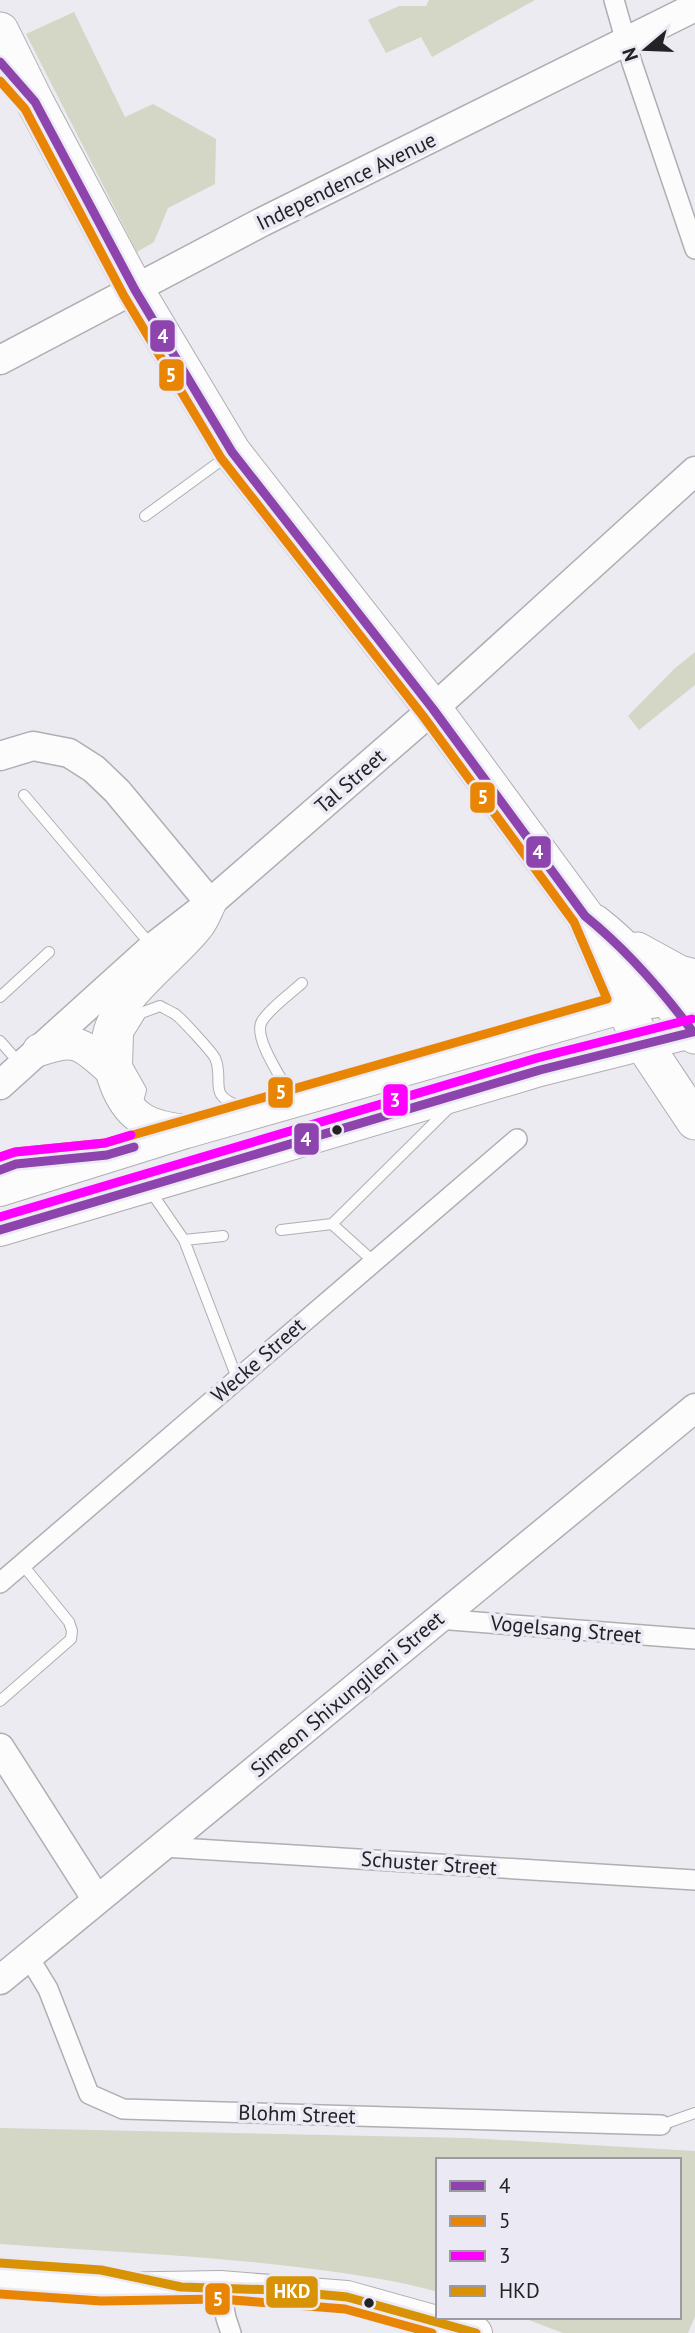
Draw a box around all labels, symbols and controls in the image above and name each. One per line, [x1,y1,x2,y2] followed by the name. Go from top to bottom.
[611,14,681,84] north arrow
[617,45,643,64] text: N
[252,126,440,236] street label: Independence Avenue
[149,319,176,353] line badge: 4
[158,324,169,348] text: 4
[158,358,185,392] line badge: 5
[166,363,176,387] text: 5
[309,743,391,819] street label: Tal Street
[469,781,496,814] line badge: 5
[478,785,488,809] text: 5
[525,835,552,869] line badge: 4
[533,840,544,864] text: 4
[267,1076,294,1109] line badge: 5
[276,1080,286,1104] text: 5
[382,1083,409,1117] line badge: 3
[390,1088,400,1112] text: 3
[293,1122,320,1156] line badge: 4
[330,1123,344,1137] unlabelled marker
[301,1127,312,1151] text: 4
[205,1312,311,1408] street label: Wecke Street
[245,1605,449,1783] street label: Simeon Shixungileni Street
[488,1609,643,1649] street label: Vogelsang Street
[360,1845,498,1881] street label: Schuster Street
[238,2098,356,2130] street label: Blohm Street
[436,2158,681,2319] legend
[499,2172,510,2199] text: 4
[499,2207,510,2234] text: 5
[499,2242,510,2269] text: 3
[265,2275,319,2309] line badge: HKD
[499,2277,540,2304] text: HKD
[274,2279,310,2303] text: HKD
[204,2282,231,2316] line badge: 5
[213,2287,223,2311] text: 5
[362,2296,376,2310] unlabelled marker

